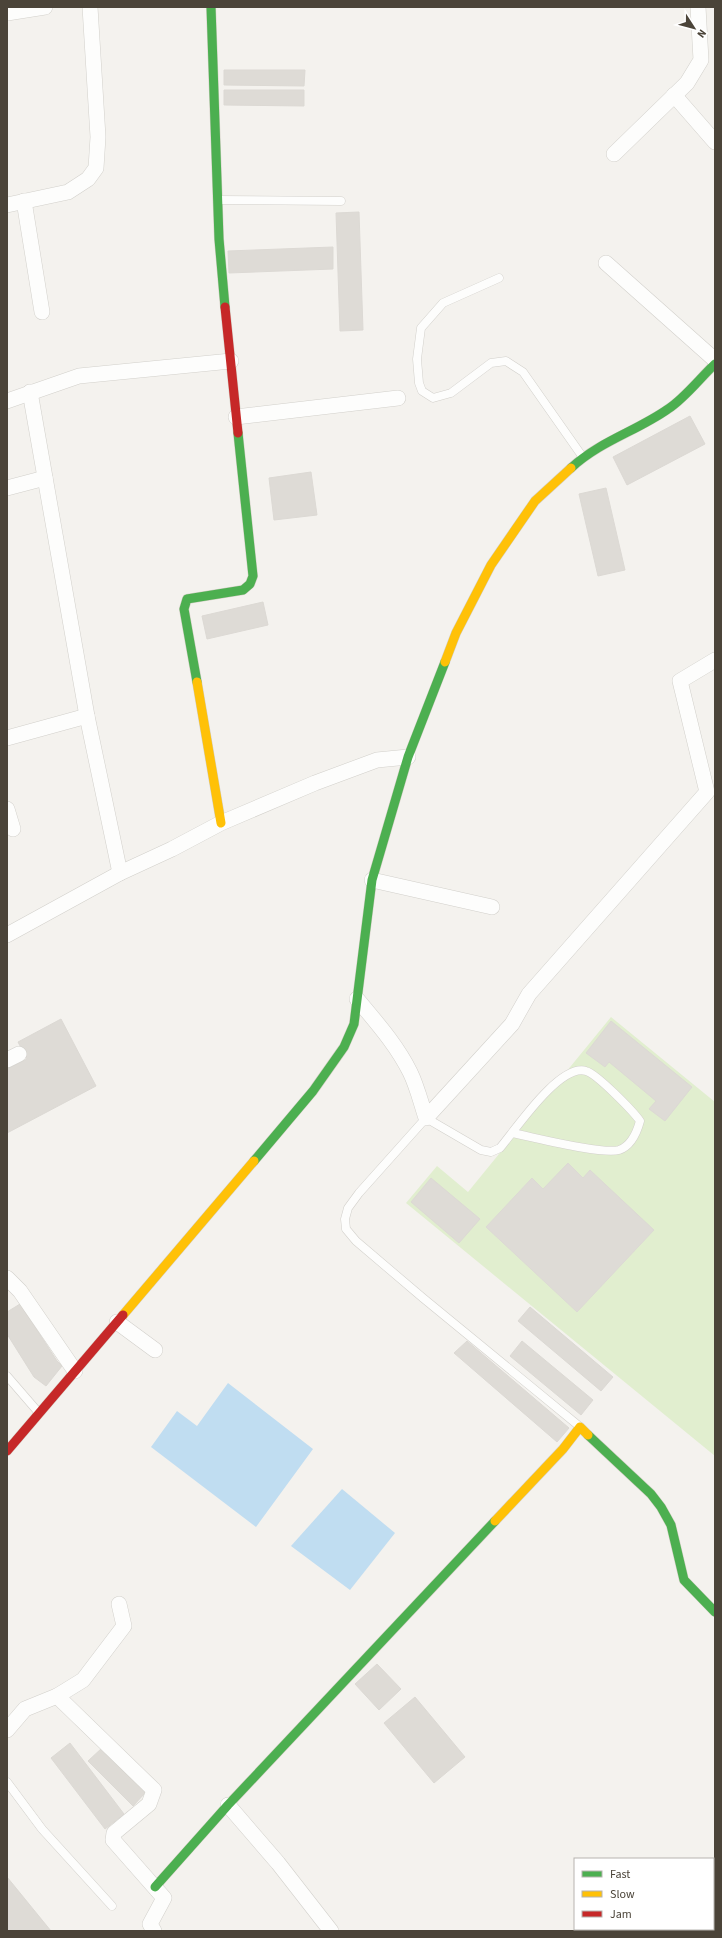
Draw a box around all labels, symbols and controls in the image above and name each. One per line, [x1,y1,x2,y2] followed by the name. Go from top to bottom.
[674,8,714,48] north arrow
[693,26,710,41] text: N
[574,1858,714,1930] legend
[610,1866,630,1883] text: Fast
[610,1886,635,1903] text: Slow
[610,1906,632,1923] text: Jam

